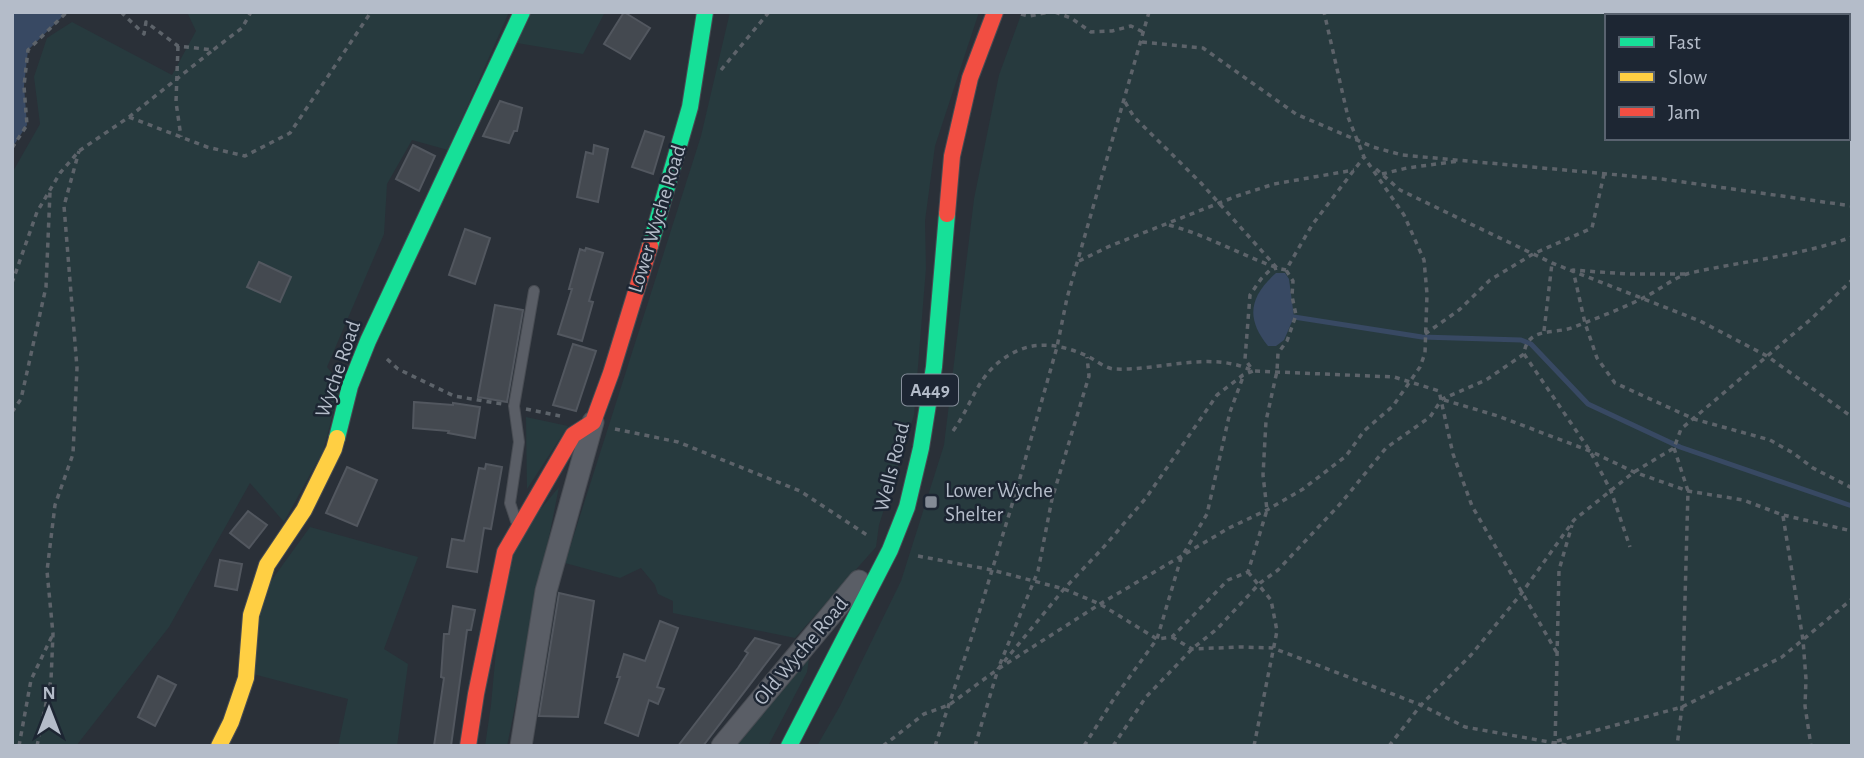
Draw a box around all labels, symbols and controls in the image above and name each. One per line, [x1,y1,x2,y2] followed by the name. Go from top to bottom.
[1605,14,1850,140] legend
[1668,32,1701,53] text: Fast
[1668,67,1707,88] text: Slow
[1668,102,1700,123] text: Jam
[625,143,689,295] street label: Lower Wyche Road
[312,318,364,420] street label: Wyche Road
[902,374,958,406] road number: A449
[871,420,913,514] street label: Wells Road
[945,480,1053,525] place label: Lower Wyche Shelter
[923,494,939,510] marker: Lower Wyche Shelter
[750,593,852,709] street label: Old Wyche Road
[14,674,84,744] north arrow
[42,684,56,703] text: N

